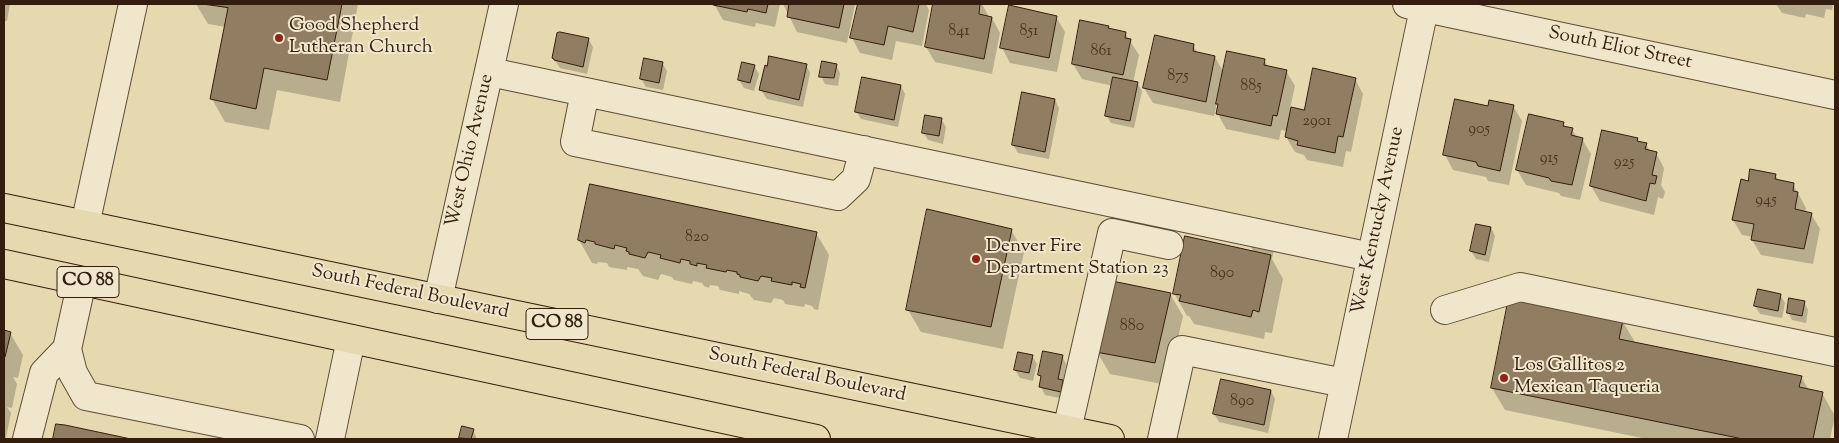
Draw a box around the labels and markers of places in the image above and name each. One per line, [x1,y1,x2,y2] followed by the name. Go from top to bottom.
[289,16,433,60] place label: Good Shepherd Lutheran Church
[273,32,285,44] marker: Good Shepherd Lutheran Church
[986,237,1169,281] place label: Denver Fire Department Station 23
[970,253,982,265] marker: Denver Fire Department Station 23
[1514,356,1660,400] place label: Los Gallitos 2 Mexican Taqueria
[1498,372,1510,384] marker: Los Gallitos 2 Mexican Taqueria

